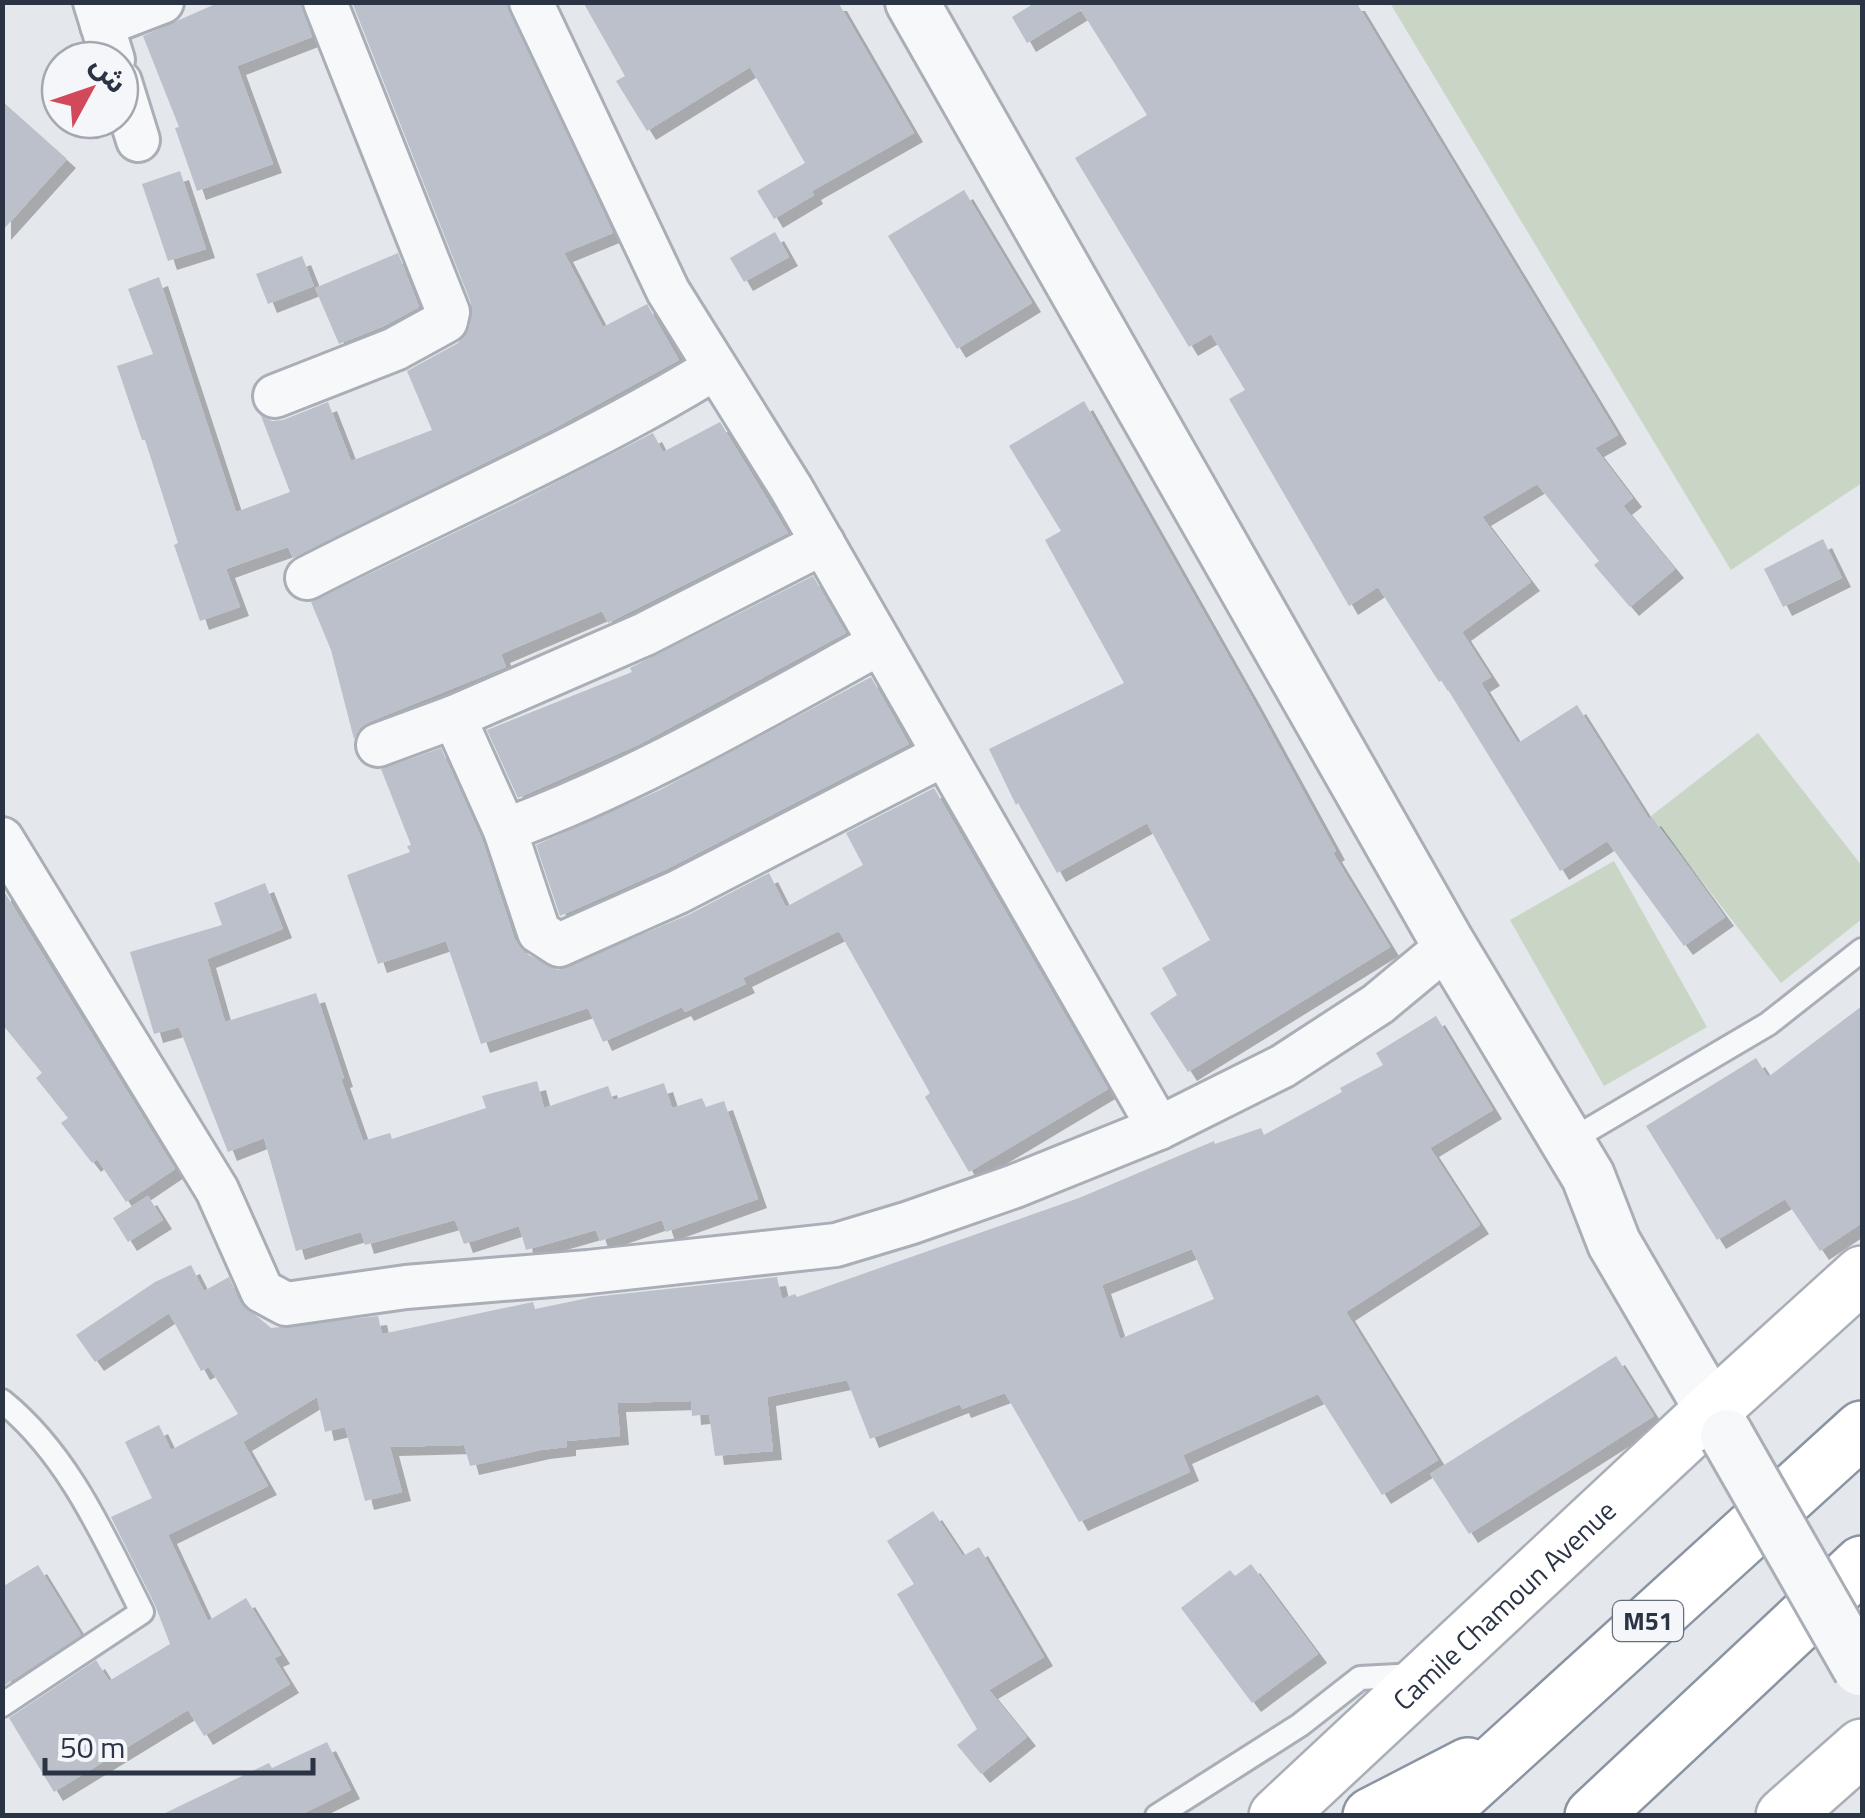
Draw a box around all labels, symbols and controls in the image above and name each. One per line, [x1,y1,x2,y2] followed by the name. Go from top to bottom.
[40,40,140,140] north arrow
[81,45,138,102] text: ش
[1382,1489,1625,1720] street label: Camile Chamoun Avenue
[1613,1601,1683,1641] road number: M51
[45,1713,312,1775] scale bar
[60,1724,125,1770] text: 50 m

